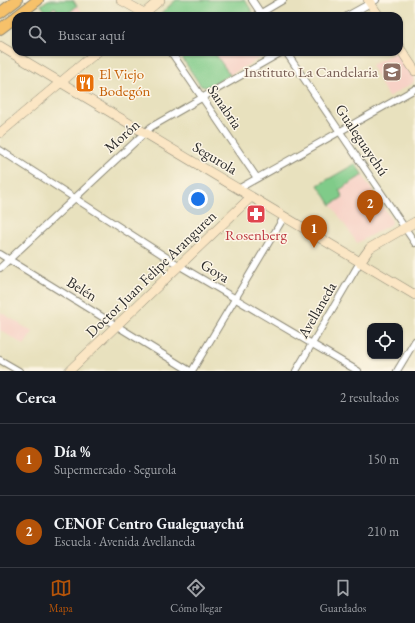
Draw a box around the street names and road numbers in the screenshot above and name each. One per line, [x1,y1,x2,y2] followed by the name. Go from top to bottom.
[204,81,247,132] street label: Sanabria
[331,100,393,179] street label: Gualeguaychú
[100,115,143,156] street label: Morón
[189,137,241,178] street label: Segurola
[81,206,220,341] street label: Doctor Juan Felipe Aranguren
[197,255,233,287] street label: Goya
[64,272,101,305] street label: Belén
[292,278,340,342] street label: Avellaneda

